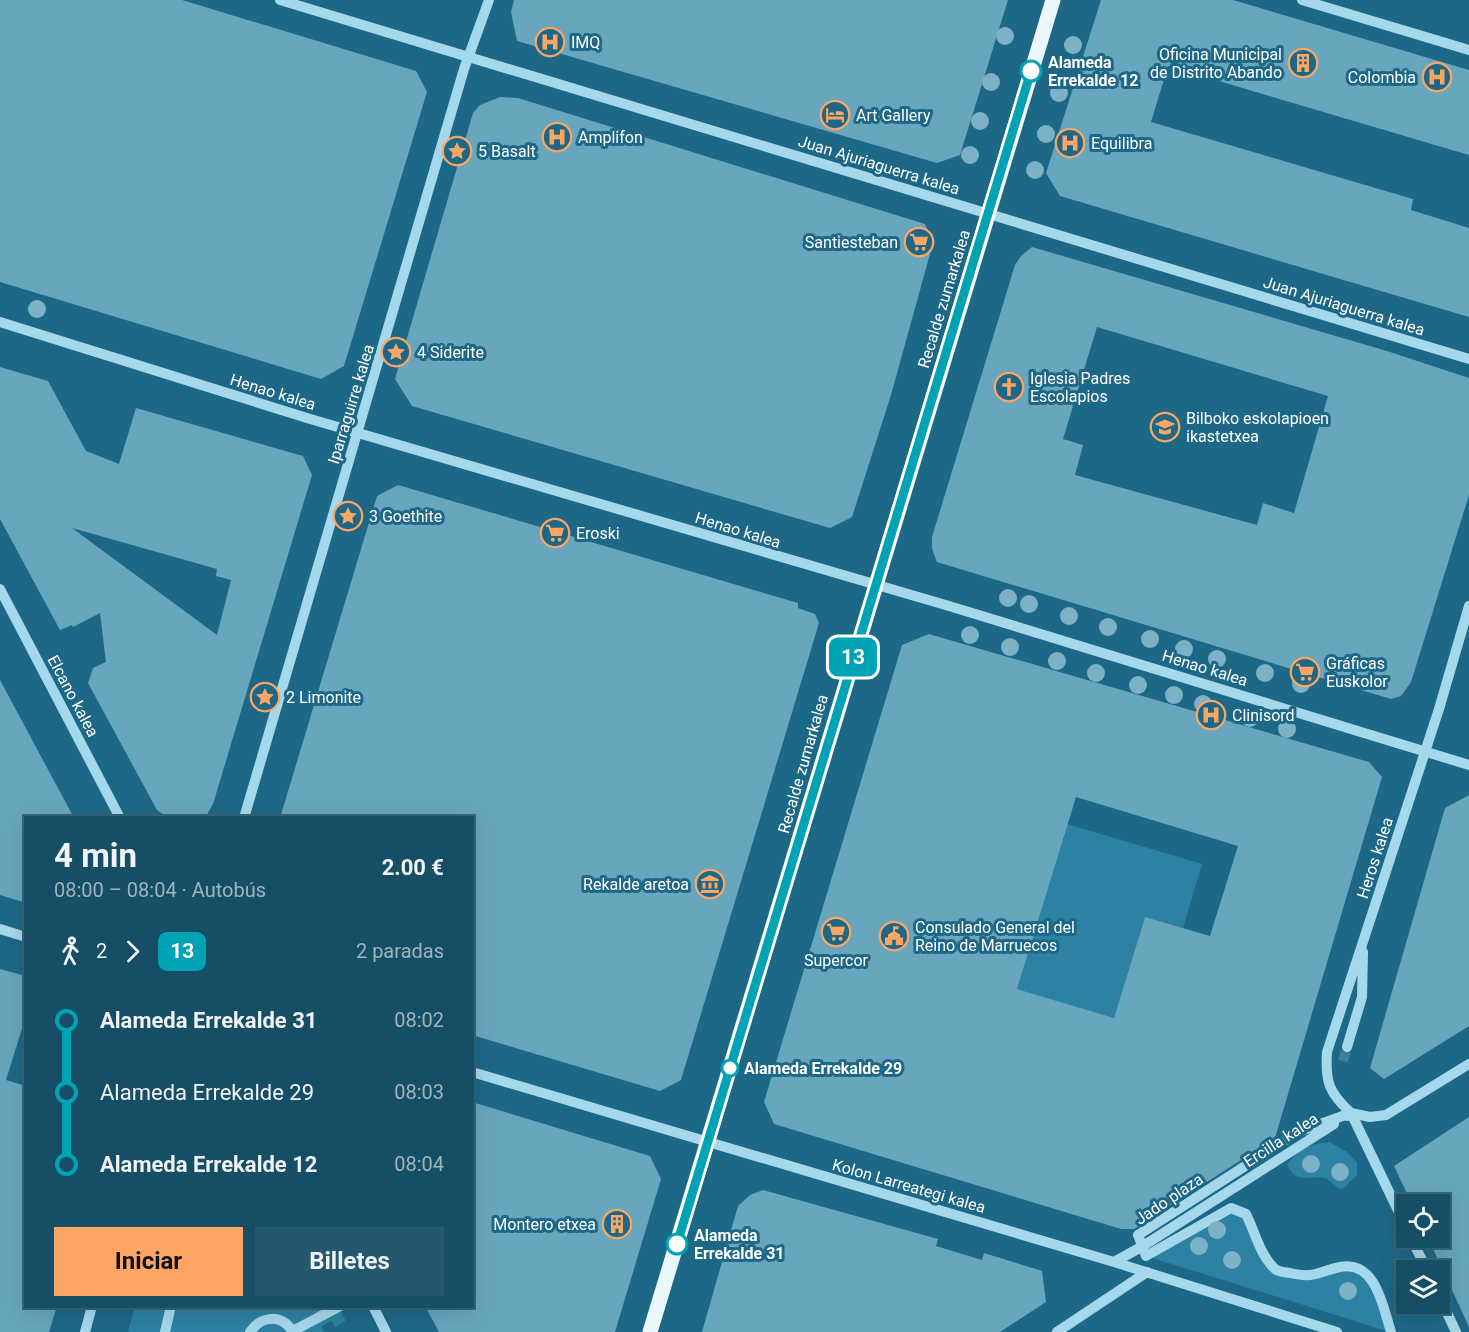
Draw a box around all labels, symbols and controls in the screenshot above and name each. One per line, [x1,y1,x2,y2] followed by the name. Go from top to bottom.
[534,26,566,58] hospital icon: IMQ
[571,33,600,52] place label: IMQ
[1150,45,1282,82] place label: Oficina Municipal de Distrito Abando
[1287,47,1319,79] building icon: Oficina Municipal de Distrito Abando
[1048,53,1139,90] place label: Alameda Errekalde 12
[1020,60,1042,82] marker: Alameda Errekalde 12
[1421,61,1453,93] hospital icon: Colombia
[1348,68,1416,87] place label: Colombia
[819,99,851,131] hotel icon: Art Gallery
[856,106,931,125] place label: Art Gallery
[541,121,573,153] hospital icon: Amplifon
[1054,127,1086,159] hospital icon: Equilibra
[578,128,643,147] place label: Amplifon
[796,131,962,199] street label: Juan Ajuriaguerra kalea
[1091,134,1152,153] place label: Equilibra
[441,135,473,167] place icon: 5 Basalt
[478,142,536,161] place label: 5 Basalt
[903,226,935,258] supermarket icon: Santiesteban
[914,228,974,370] street label: Recalde zumarkalea
[805,233,898,252] place label: Santiesteban
[1261,272,1427,340] street label: Juan Ajuriaguerra kalea
[380,336,412,368] place icon: 4 Siderite
[324,342,378,466] street label: Iparraguirre kalea
[417,343,484,362] place label: 4 Siderite
[1030,369,1130,406] place label: Iglesia Padres Escolapios
[228,370,318,414] street label: Henao kalea
[993,371,1025,403] church icon: Iglesia Padres Escolapios
[1186,409,1329,446] place label: Bilboko eskolapioen ikastetxea
[1149,411,1181,443] school or university icon: Bilboko eskolapioen ikastetxea
[332,500,364,532] place icon: 3 Goethite
[369,507,442,526] place label: 3 Goethite
[693,508,783,552] street label: Henao kalea
[539,517,571,549] supermarket icon: Eroski
[576,524,620,543] place label: Eroski
[826,638,880,676] line badge: 13
[841,645,865,669] text: 13
[1160,646,1250,690] street label: Henao kalea
[44,652,102,740] street label: Elcano kalea
[1326,654,1388,691] place label: Gráficas Euskolor
[1289,656,1321,688] supermarket icon: Gráficas Euskolor
[249,681,281,713] place icon: 2 Limonite
[286,688,361,707] place label: 2 Limonite
[774,692,832,836] street label: Recalde zumarkalea
[1195,699,1227,731] hospital icon: Clinisord
[1232,706,1295,725] place label: Clinisord
[1353,815,1397,901] street label: Heros kalea
[54,836,137,875] text: 4 min
[382,855,444,880] text: 2.00 €
[694,868,726,900] museum icon: Rekalde aretoa
[583,875,689,894] place label: Rekalde aretoa
[54,878,266,902] text: 08:00 – 08:04 · Autobús
[820,916,852,948] supermarket icon: Supercor
[915,918,1075,955] place label: Consulado General del Reino de Marruecos
[878,920,910,952] public building icon: Consulado General del Reino de Marruecos
[54,935,87,968] icon: walk
[116,935,149,968] icon: forward
[96,939,107,963] text: 2
[170,939,194,963] text: 13
[356,939,444,963] text: 2 paradas
[804,951,869,970] place label: Supercor
[100,1008,317,1033] text: Alameda Errekalde 31
[394,1008,444,1032] text: 08:02
[721,1059,739,1077] marker: Alameda Errekalde 29
[744,1059,902,1078] place label: Alameda Errekalde 29
[100,1080,314,1105] text: Alameda Errekalde 29
[394,1080,444,1104] text: 08:03
[1240,1109,1322,1171] street label: Ercilla kalea
[100,1152,317,1177] text: Alameda Errekalde 12
[394,1152,444,1176] text: 08:04
[830,1155,988,1217] street label: Kolon Larreategi kalea
[1131,1169,1207,1229] street label: Jado plaza
[1396,1194,1450,1314] map controls
[1396,1194,1450,1248] button: locate
[601,1208,633,1240] building icon: Montero etxea
[493,1215,596,1234] place label: Montero etxea
[694,1226,785,1263] place label: Alameda Errekalde 31
[54,1227,243,1296] button: Iniciar
[255,1227,444,1296] button: Billetes
[666,1233,688,1255] marker: Alameda Errekalde 31
[1396,1260,1450,1314] button: layers

